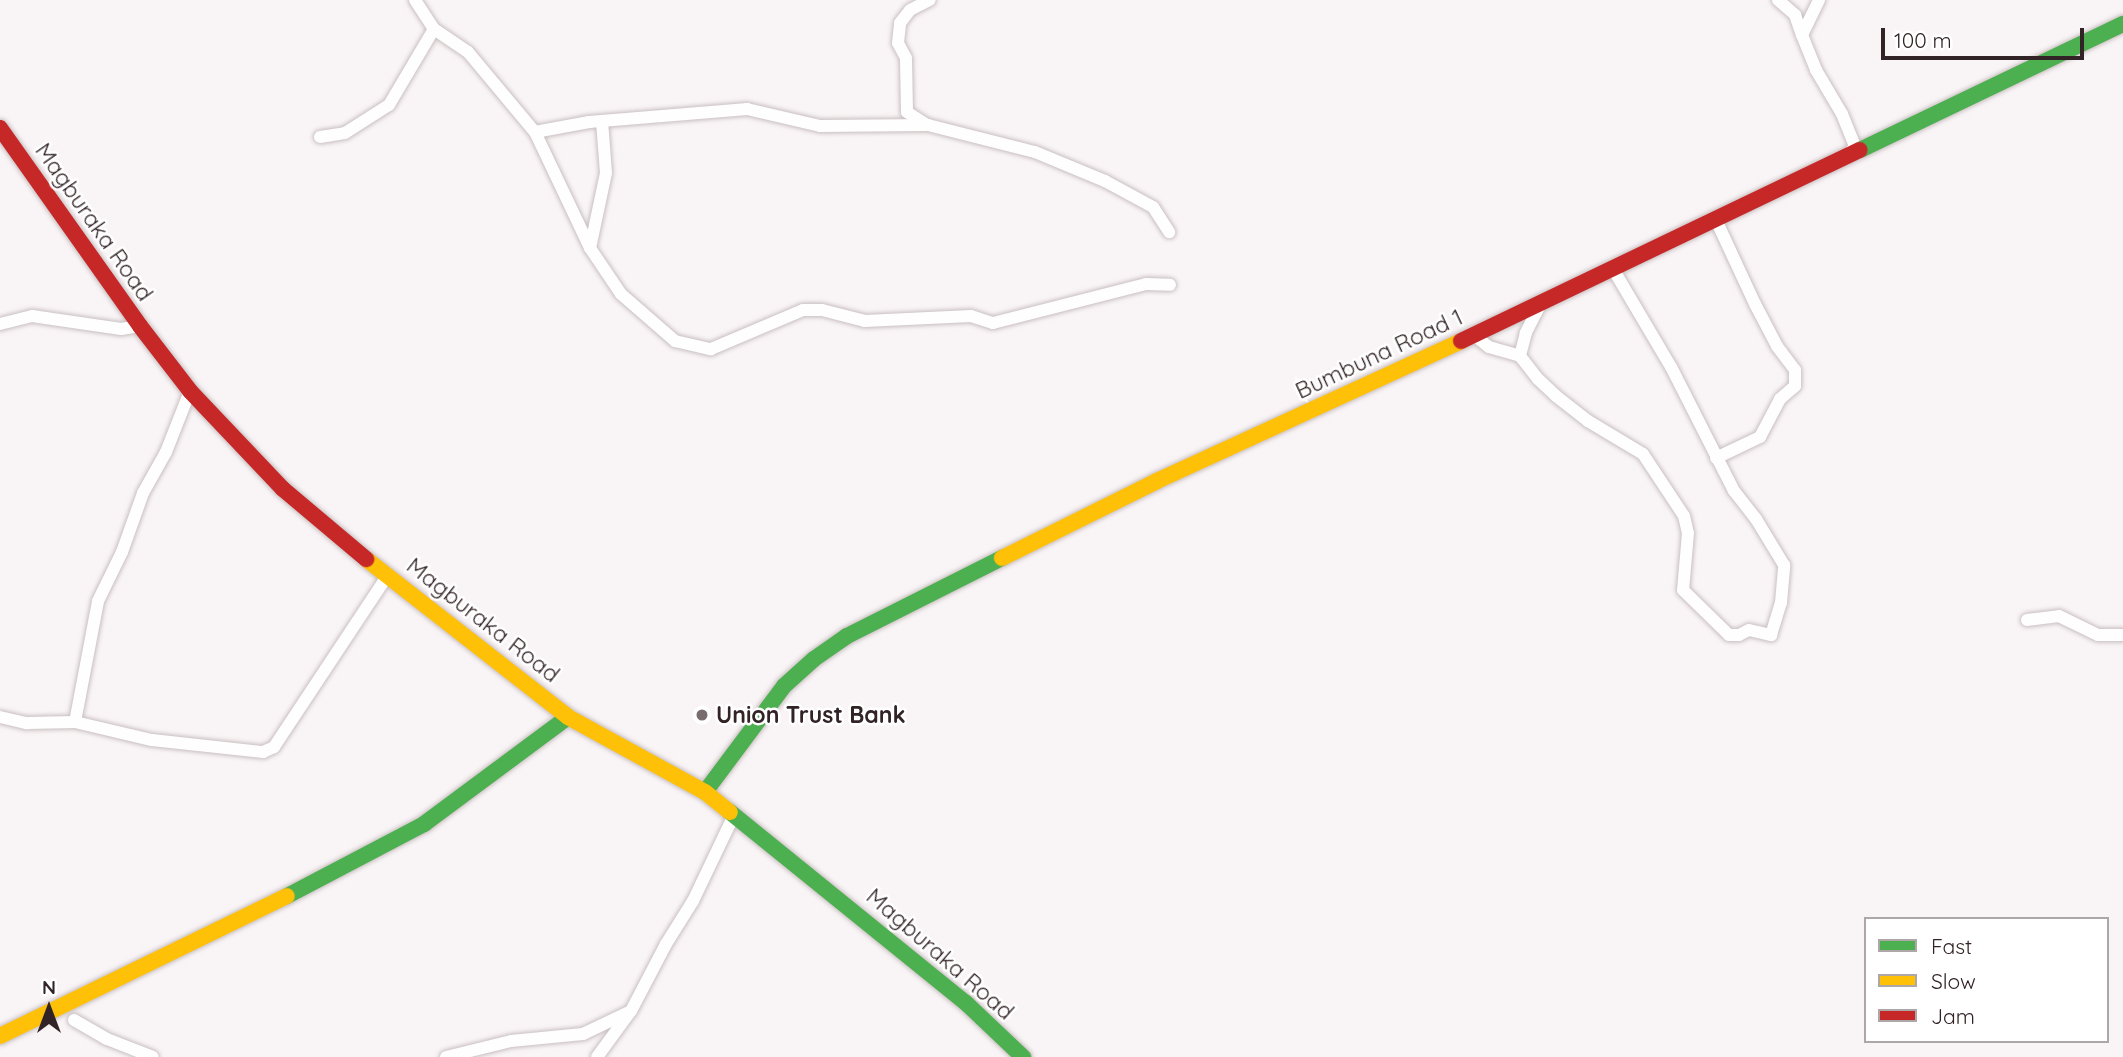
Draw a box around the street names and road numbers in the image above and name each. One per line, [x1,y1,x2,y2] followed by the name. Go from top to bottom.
[29,138,159,306] street label: Magburaka Road
[1291,303,1467,405] street label: Bumbuna Road 1
[401,552,565,688] street label: Magburaka Road
[861,882,1019,1026] street label: Magburaka Road

